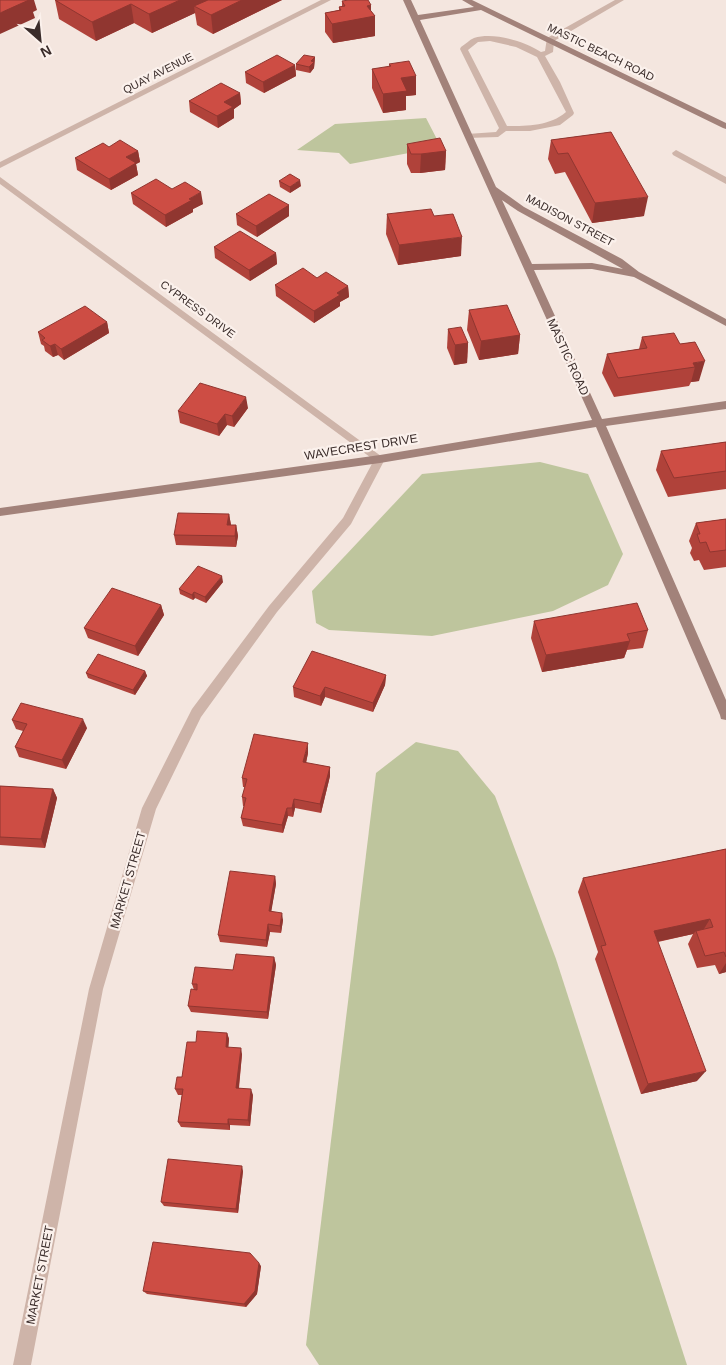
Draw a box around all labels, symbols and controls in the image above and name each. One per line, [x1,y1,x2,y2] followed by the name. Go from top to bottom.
[15,15,65,65] north arrow
[546,21,656,83] street label: MASTIC BEACH ROAD
[38,42,54,61] text: N
[121,50,195,96] street label: QUAY AVENUE
[524,192,616,248] street label: MADISON STREET
[158,278,238,340] street label: CYPRESS DRIVE
[544,316,592,398] street label: MASTIC ROAD
[303,431,419,463] street label: WAVECREST DRIVE
[107,829,149,930] street label: MARKET STREET
[24,1224,57,1326] street label: MARKET STREET

